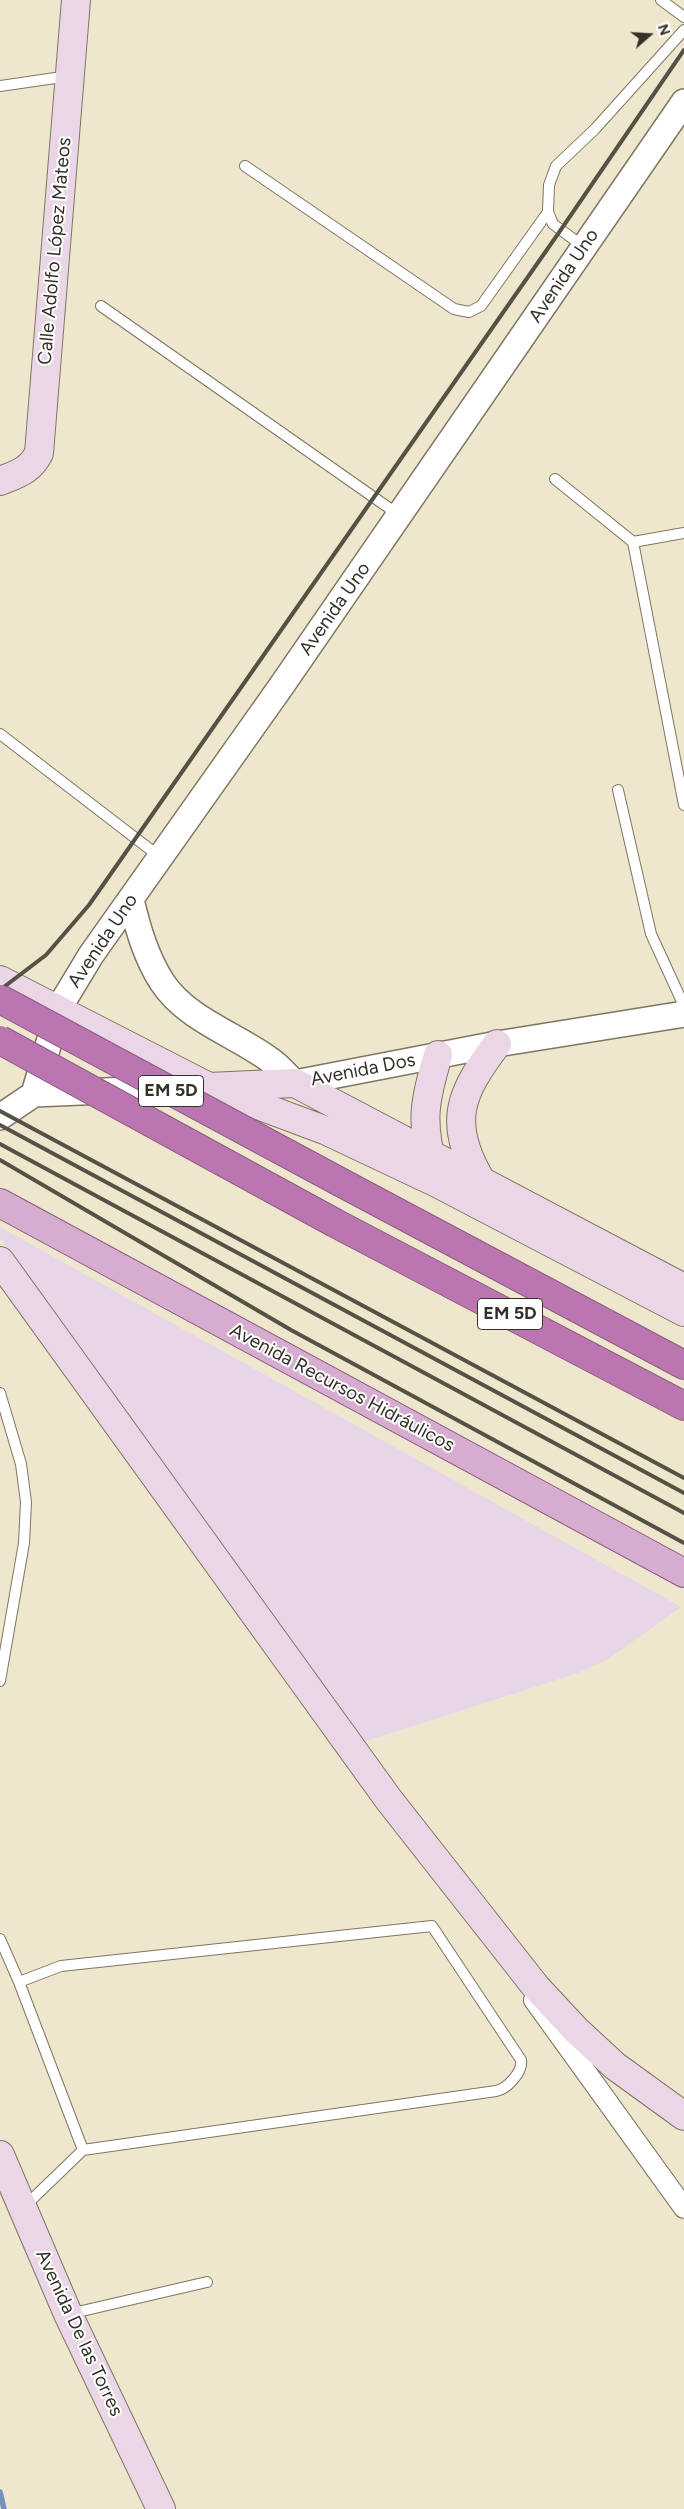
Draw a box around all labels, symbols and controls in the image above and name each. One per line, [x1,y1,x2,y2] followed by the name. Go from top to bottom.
[624,10,674,60] north arrow
[654,22,673,38] text: N
[34,136,76,366] street label: Calle Adolfo López Mateos
[524,225,604,327] street label: Avenida Uno
[295,558,375,660] street label: Avenida Uno
[63,890,143,992] street label: Avenida Uno
[309,1049,417,1091] street label: Avenida Dos
[138,1076,204,1106] road number: EM 5D
[478,1298,542,1330] road number: EM 5D
[226,1319,458,1457] street label: Avenida Recursos Hidráulicos
[30,2246,128,2420] street label: Avenida De las Torres

